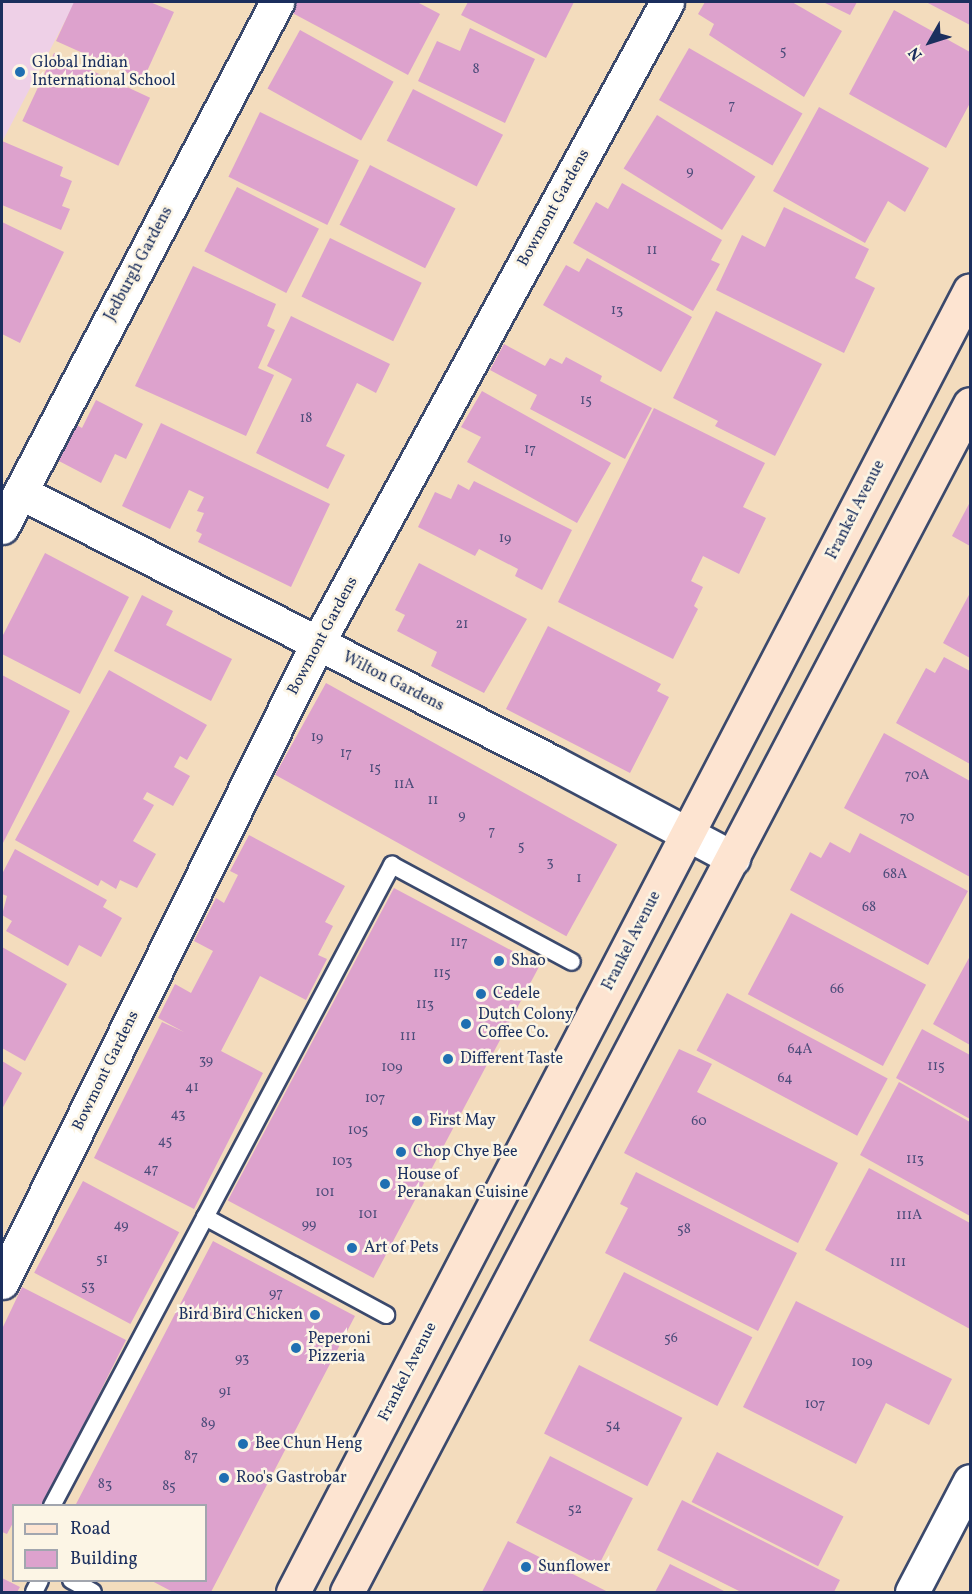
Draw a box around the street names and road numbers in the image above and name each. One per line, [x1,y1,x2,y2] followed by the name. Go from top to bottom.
[514,146,594,270] street label: Bowmont Gardens
[101,204,177,324] street label: Jedburgh Gardens
[823,457,889,563] street label: Frankel Avenue
[284,574,362,698] street label: Bowmont Gardens
[339,648,447,716] street label: Wilton Gardens
[599,888,665,994] street label: Frankel Avenue
[69,1008,143,1134] street label: Bowmont Gardens
[375,1319,441,1425] street label: Frankel Avenue

